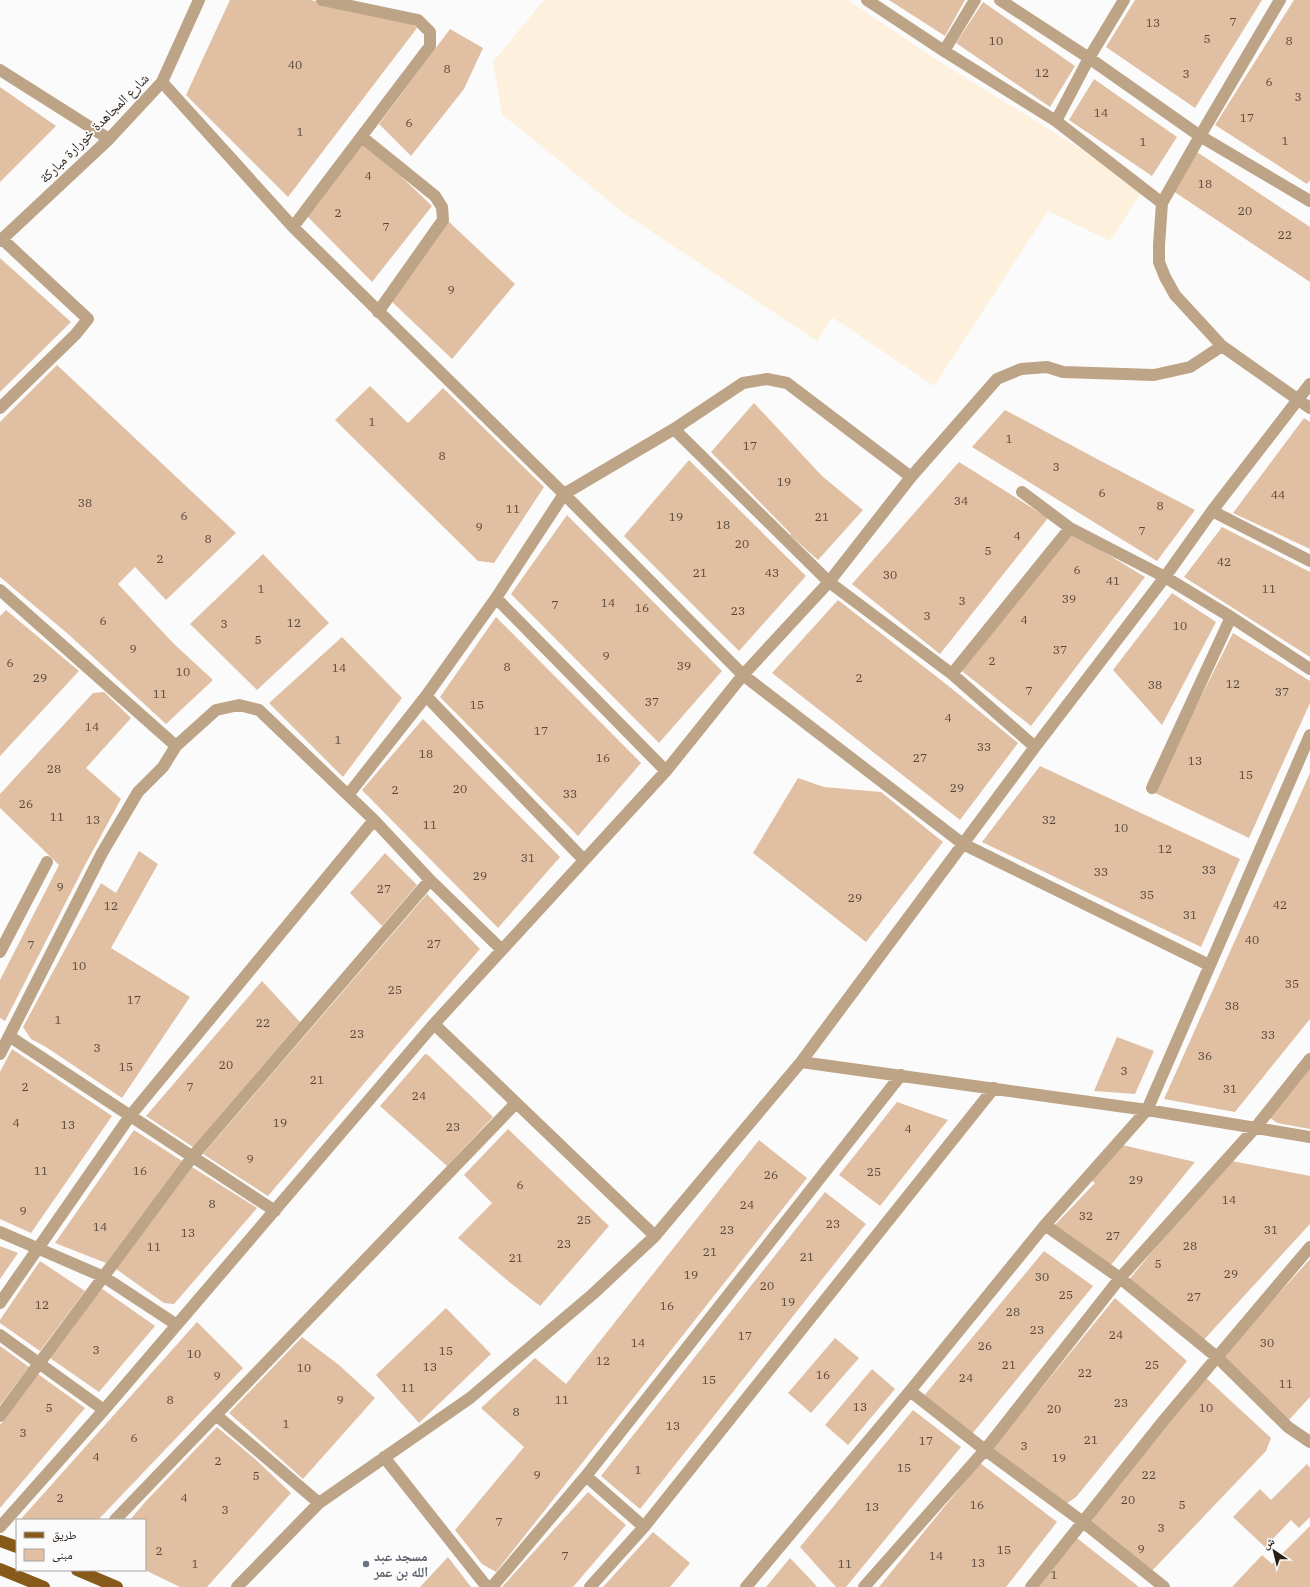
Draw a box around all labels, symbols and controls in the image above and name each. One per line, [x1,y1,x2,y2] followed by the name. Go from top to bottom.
[1229,14,1237,29] house number: 7
[1146,15,1160,30] house number: 13
[1203,31,1211,46] house number: 5
[989,33,1003,48] house number: 10
[1285,33,1293,48] house number: 8
[288,57,302,72] house number: 40
[443,61,451,76] house number: 8
[1035,65,1049,80] house number: 12
[1182,66,1190,81] house number: 3
[35,69,153,187] street label: شارع المجاهدة خورارة مباركة
[1265,74,1273,89] house number: 6
[1294,89,1302,104] house number: 3
[1094,105,1108,120] house number: 14
[1240,110,1254,125] house number: 17
[405,115,413,130] house number: 6
[296,124,304,139] house number: 1
[1281,133,1289,148] house number: 1
[1139,134,1147,149] house number: 1
[364,168,372,183] house number: 4
[1198,176,1212,191] house number: 18
[1238,203,1252,218] house number: 20
[334,205,342,220] house number: 2
[382,219,390,234] house number: 7
[1278,227,1292,242] house number: 22
[447,282,455,297] house number: 9
[368,414,376,429] house number: 1
[1005,431,1013,446] house number: 1
[743,438,757,453] house number: 17
[438,448,446,463] house number: 8
[1052,459,1060,474] house number: 3
[777,474,791,489] house number: 19
[1098,485,1106,500] house number: 6
[1271,487,1285,502] house number: 44
[954,493,968,508] house number: 34
[78,495,92,510] house number: 38
[1156,498,1164,513] house number: 8
[506,501,520,516] house number: 11
[180,508,188,523] house number: 6
[669,509,683,524] house number: 19
[815,509,829,524] house number: 21
[716,517,730,532] house number: 18
[475,519,483,534] house number: 9
[1138,523,1146,538] house number: 7
[1013,528,1021,543] house number: 4
[204,531,212,546] house number: 8
[735,536,749,551] house number: 20
[984,543,992,558] house number: 5
[156,551,164,566] house number: 2
[1217,554,1231,569] house number: 42
[1073,562,1081,577] house number: 6
[693,565,707,580] house number: 21
[765,565,779,580] house number: 43
[883,567,897,582] house number: 30
[1106,573,1120,588] house number: 41
[257,581,265,596] house number: 1
[1262,581,1276,596] house number: 11
[1062,591,1076,606] house number: 39
[958,593,966,608] house number: 3
[601,595,615,610] house number: 14
[551,597,559,612] house number: 7
[635,600,649,615] house number: 16
[731,603,745,618] house number: 23
[923,608,931,623] house number: 3
[1020,612,1028,627] house number: 4
[99,613,107,628] house number: 6
[287,615,301,630] house number: 12
[220,616,228,631] house number: 3
[1173,618,1187,633] house number: 10
[254,632,262,647] house number: 5
[129,641,137,656] house number: 9
[1053,642,1067,657] house number: 37
[602,648,610,663] house number: 9
[988,653,996,668] house number: 2
[6,655,14,670] house number: 6
[677,658,691,673] house number: 39
[503,659,511,674] house number: 8
[332,660,346,675] house number: 14
[176,664,190,679] house number: 10
[33,670,47,685] house number: 29
[855,670,863,685] house number: 2
[1226,676,1240,691] house number: 12
[1148,677,1162,692] house number: 38
[1025,683,1033,698] house number: 7
[1275,684,1289,699] house number: 37
[153,686,167,701] house number: 11
[645,694,659,709] house number: 37
[470,697,484,712] house number: 15
[944,710,952,725] house number: 4
[85,719,99,734] house number: 14
[534,723,548,738] house number: 17
[334,732,342,747] house number: 1
[977,739,991,754] house number: 33
[419,746,433,761] house number: 18
[596,750,610,765] house number: 16
[913,750,927,765] house number: 27
[1188,753,1202,768] house number: 13
[47,761,61,776] house number: 28
[1239,767,1253,782] house number: 15
[950,780,964,795] house number: 29
[453,781,467,796] house number: 20
[391,782,399,797] house number: 2
[563,786,577,801] house number: 33
[19,796,33,811] house number: 26
[50,809,64,824] house number: 11
[86,812,100,827] house number: 13
[1042,812,1056,827] house number: 32
[423,817,437,832] house number: 11
[1114,820,1128,835] house number: 10
[1158,841,1172,856] house number: 12
[521,850,535,865] house number: 31
[1202,862,1216,877] house number: 33
[1094,864,1108,879] house number: 33
[473,868,487,883] house number: 29
[56,879,64,894] house number: 9
[377,881,391,896] house number: 27
[1140,887,1154,902] house number: 35
[848,890,862,905] house number: 29
[1273,897,1287,912] house number: 42
[104,898,118,913] house number: 12
[1183,907,1197,922] house number: 31
[1245,932,1259,947] house number: 40
[427,936,441,951] house number: 27
[27,937,35,952] house number: 7
[72,958,86,973] house number: 10
[1285,976,1299,991] house number: 35
[388,982,402,997] house number: 25
[127,992,141,1007] house number: 17
[1225,998,1239,1013] house number: 38
[54,1012,62,1027] house number: 1
[256,1015,270,1030] house number: 22
[350,1026,364,1041] house number: 23
[1261,1027,1275,1042] house number: 33
[93,1040,101,1055] house number: 3
[1198,1048,1212,1063] house number: 36
[219,1057,233,1072] house number: 20
[119,1059,133,1074] house number: 15
[1120,1063,1128,1078] house number: 3
[310,1072,324,1087] house number: 21
[21,1079,29,1094] house number: 2
[186,1079,194,1094] house number: 7
[1223,1081,1237,1096] house number: 31
[412,1088,426,1103] house number: 24
[12,1115,20,1130] house number: 4
[273,1115,287,1130] house number: 19
[61,1117,75,1132] house number: 13
[446,1119,460,1134] house number: 23
[904,1121,912,1136] house number: 4
[246,1151,254,1166] house number: 9
[34,1163,48,1178] house number: 11
[133,1163,147,1178] house number: 16
[867,1164,881,1179] house number: 25
[764,1167,778,1182] house number: 26
[1129,1172,1143,1187] house number: 29
[516,1177,524,1192] house number: 6
[1222,1192,1236,1207] house number: 14
[208,1196,216,1211] house number: 8
[740,1197,754,1212] house number: 24
[19,1203,27,1218] house number: 9
[1079,1208,1093,1223] house number: 32
[577,1212,591,1227] house number: 25
[826,1216,840,1231] house number: 23
[93,1219,107,1234] house number: 14
[720,1222,734,1237] house number: 23
[1264,1222,1278,1237] house number: 31
[181,1225,195,1240] house number: 13
[1106,1228,1120,1243] house number: 27
[557,1236,571,1251] house number: 23
[1183,1238,1197,1253] house number: 28
[147,1239,161,1254] house number: 11
[703,1244,717,1259] house number: 21
[800,1249,814,1264] house number: 21
[509,1250,523,1265] house number: 21
[1154,1256,1162,1271] house number: 5
[1224,1266,1238,1281] house number: 29
[684,1267,698,1282] house number: 19
[1035,1269,1049,1284] house number: 30
[760,1278,774,1293] house number: 20
[1059,1287,1073,1302] house number: 25
[1187,1289,1201,1304] house number: 27
[781,1294,795,1309] house number: 19
[35,1297,49,1312] house number: 12
[660,1298,674,1313] house number: 16
[1006,1304,1020,1319] house number: 28
[1030,1322,1044,1337] house number: 23
[1109,1327,1123,1342] house number: 24
[738,1328,752,1343] house number: 17
[631,1335,645,1350] house number: 14
[1260,1335,1274,1350] house number: 30
[978,1338,992,1353] house number: 26
[92,1342,100,1357] house number: 3
[439,1343,453,1358] house number: 15
[187,1346,201,1361] house number: 10
[596,1353,610,1368] house number: 12
[1002,1357,1016,1372] house number: 21
[1145,1357,1159,1372] house number: 25
[423,1359,437,1374] house number: 13
[297,1360,311,1375] house number: 10
[1078,1365,1092,1380] house number: 22
[816,1367,830,1382] house number: 16
[213,1368,221,1383] house number: 9
[959,1370,973,1385] house number: 24
[702,1372,716,1387] house number: 15
[1279,1376,1293,1391] house number: 11
[401,1380,415,1395] house number: 11
[166,1392,174,1407] house number: 8
[336,1392,344,1407] house number: 9
[555,1392,569,1407] house number: 11
[1114,1395,1128,1410] house number: 23
[853,1399,867,1414] house number: 13
[45,1400,53,1415] house number: 5
[1199,1400,1213,1415] house number: 10
[1047,1401,1061,1416] house number: 20
[512,1404,520,1419] house number: 8
[282,1416,290,1431] house number: 1
[666,1418,680,1433] house number: 13
[19,1425,27,1440] house number: 3
[130,1430,138,1445] house number: 6
[1084,1432,1098,1447] house number: 21
[919,1433,933,1448] house number: 17
[1020,1438,1028,1453] house number: 3
[92,1449,100,1464] house number: 4
[1052,1450,1066,1465] house number: 19
[214,1453,222,1468] house number: 2
[897,1460,911,1475] house number: 15
[634,1462,642,1477] house number: 1
[533,1467,541,1482] house number: 9
[1142,1467,1156,1482] house number: 22
[252,1468,260,1483] house number: 5
[56,1490,64,1505] house number: 2
[180,1490,188,1505] house number: 4
[1121,1492,1135,1507] house number: 20
[970,1497,984,1512] house number: 16
[1178,1497,1186,1512] house number: 5
[865,1499,879,1514] house number: 13
[221,1502,229,1517] house number: 3
[495,1514,503,1529] house number: 7
[16,1519,146,1571] legend
[1157,1520,1165,1535] house number: 3
[52,1527,77,1542] text: طريق
[1254,1531,1294,1571] north arrow
[1259,1534,1278,1553] text: ش
[1137,1541,1145,1556] house number: 9
[997,1542,1011,1557] house number: 15
[155,1543,163,1558] house number: 2
[52,1547,73,1562] text: مبنى
[373,1547,428,1581] place label: مسجد عبد الله بن عمر
[561,1548,569,1563] house number: 7
[929,1548,943,1563] house number: 14
[971,1555,985,1570] house number: 13
[191,1556,199,1571] house number: 1
[838,1556,852,1571] house number: 11
[361,1559,371,1569] marker: مسجد عبد الله بن عمر
[1050,1567,1058,1582] house number: 1

